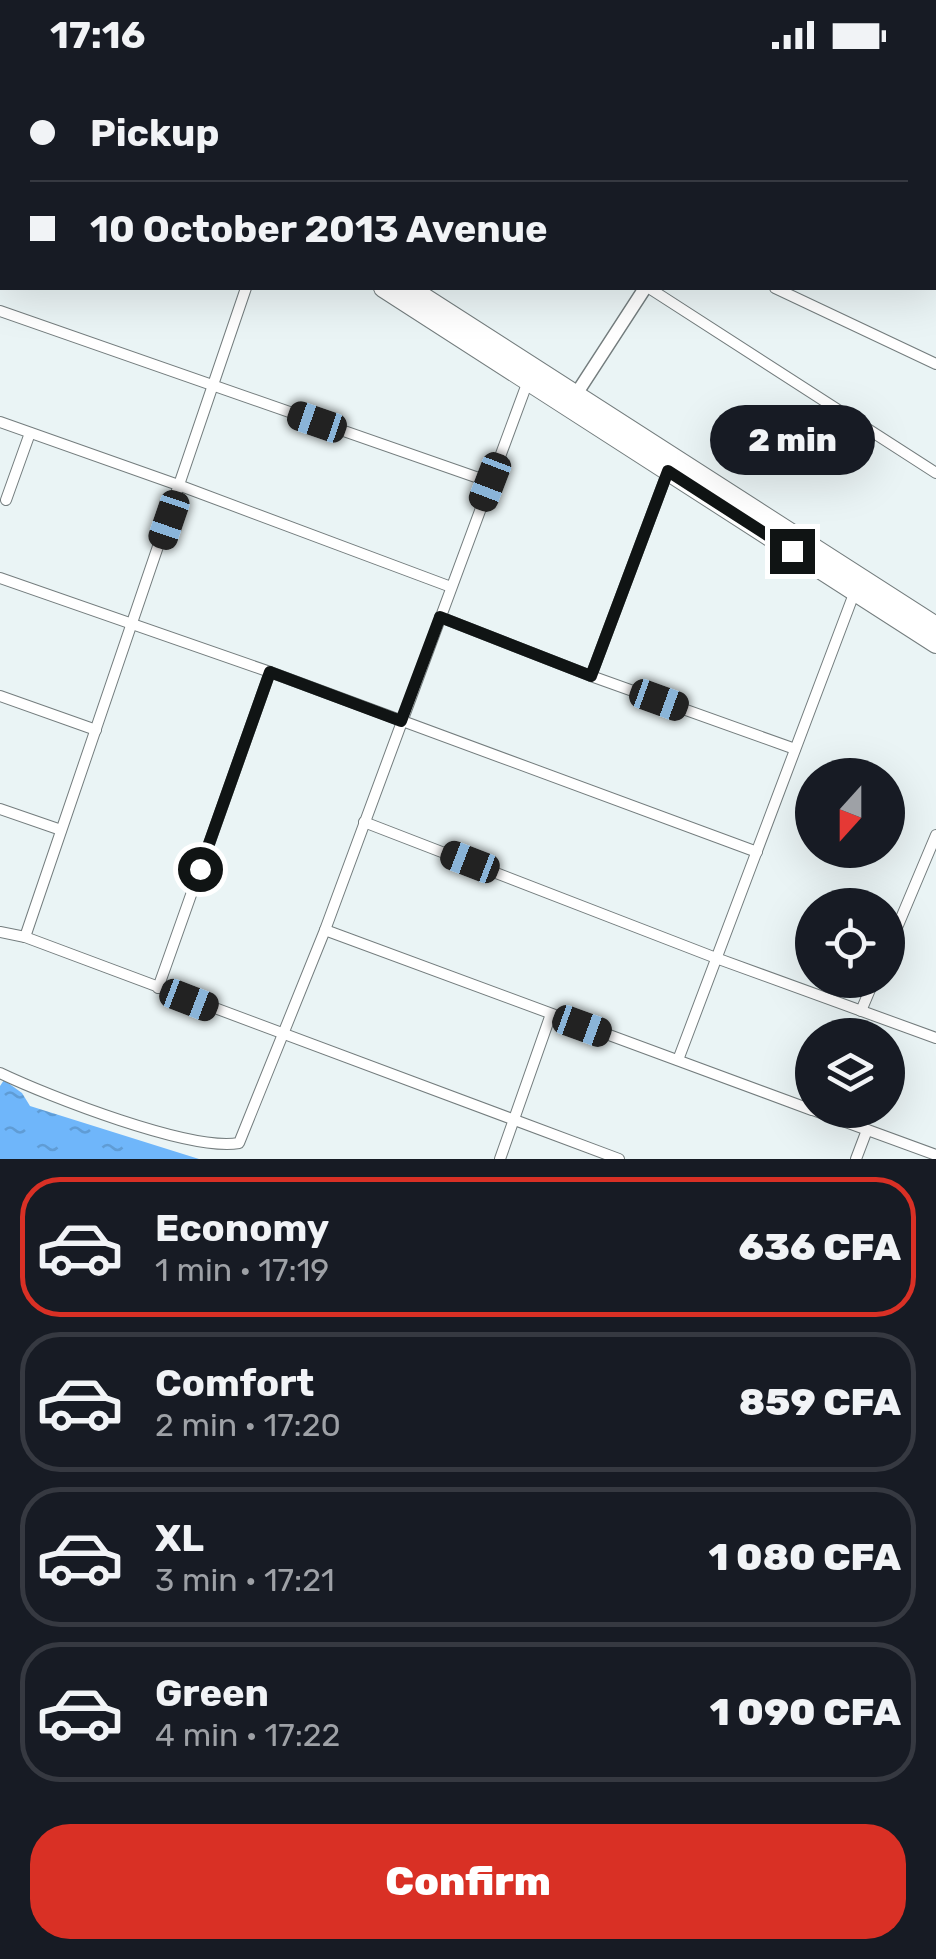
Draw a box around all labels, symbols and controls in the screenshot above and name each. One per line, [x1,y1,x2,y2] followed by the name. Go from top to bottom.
[50,12,145,58] text: 17:16
[90,110,219,156] text: Pickup
[90,206,548,252] text: 10 October 2013 Avenue
[284,398,350,446] car
[710,406,874,476] callout: 2 min
[748,421,837,459] text: 2 min
[465,449,515,515] car
[145,487,193,553] car
[770,529,815,574] route end
[626,676,692,724] car
[795,758,905,868] north arrow
[795,758,905,1128] map controls
[437,837,503,887] car
[178,847,223,892] route start
[795,888,905,998] button: locate
[156,975,222,1025] car
[549,1002,615,1050] car
[795,1018,905,1128] button: layers
[35,1202,125,1292] icon: car
[155,1205,329,1251] text: Economy
[739,1224,901,1270] text: 636 CFA
[155,1251,329,1289] text: 1 min · 17:19
[35,1357,125,1447] icon: car
[155,1360,314,1406] text: Comfort
[739,1379,901,1425] text: 859 CFA
[155,1406,341,1444] text: 2 min · 17:20
[35,1512,125,1602] icon: car
[155,1515,204,1561] text: XL
[708,1534,901,1580] text: 1 080 CFA
[155,1561,335,1599] text: 3 min · 17:21
[35,1667,125,1757] icon: car
[155,1670,269,1716] text: Green
[710,1689,901,1735] text: 1 090 CFA
[155,1716,340,1754] text: 4 min · 17:22
[30,1824,906,1939] button: Confirm

